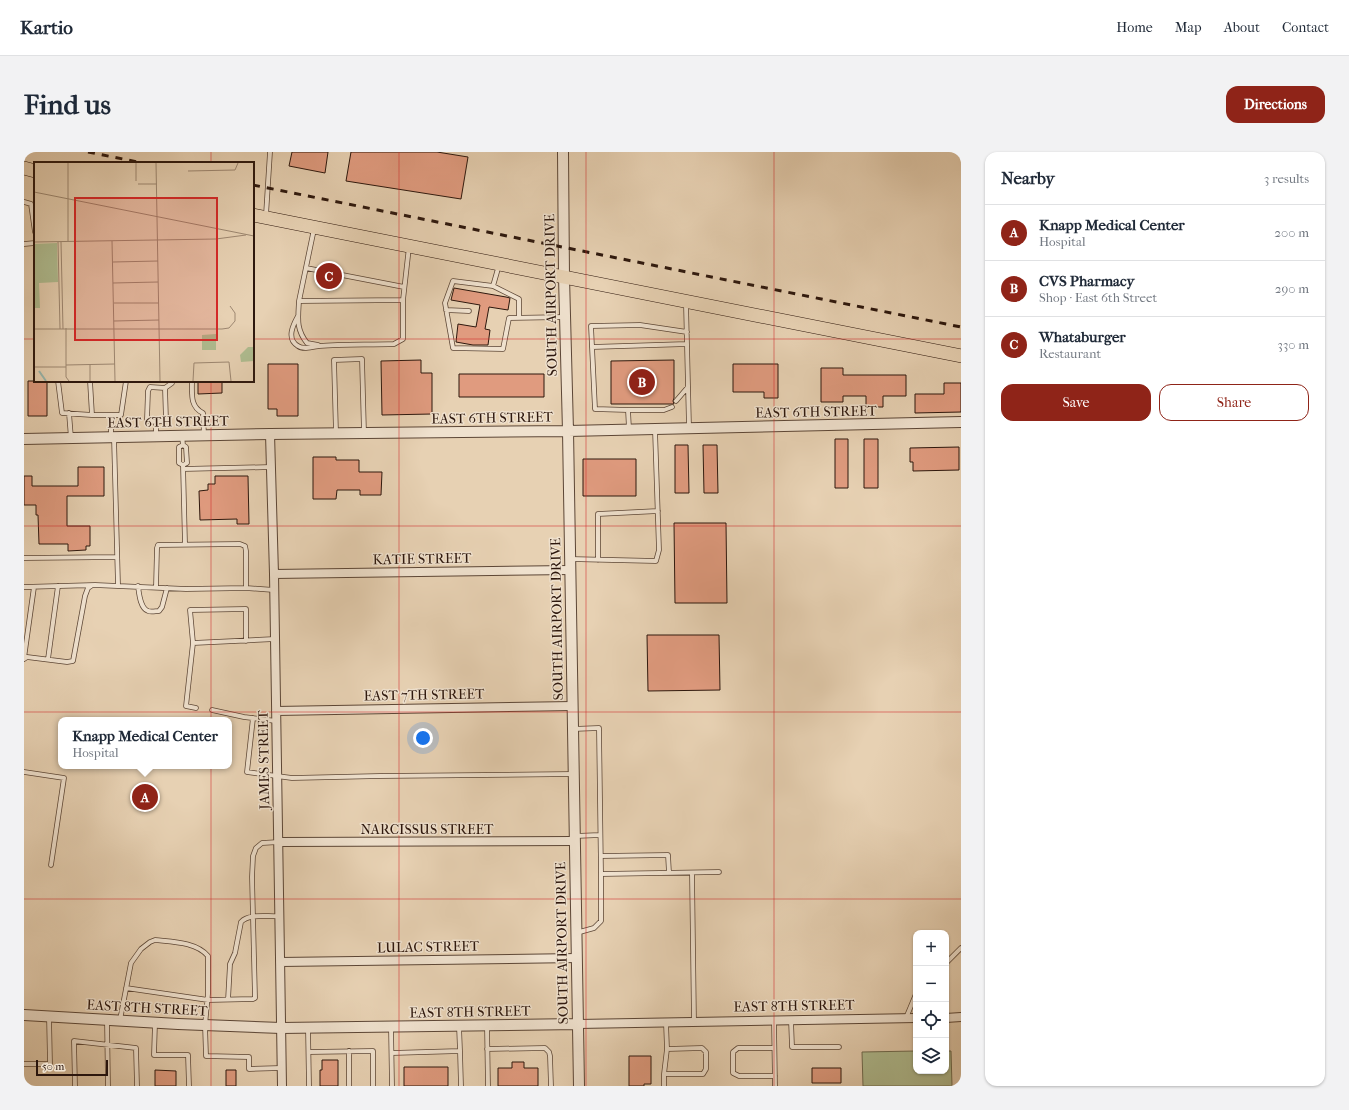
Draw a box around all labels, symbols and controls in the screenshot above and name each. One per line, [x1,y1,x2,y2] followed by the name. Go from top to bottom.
[20,17,73,39] text: Kartio
[1116,19,1153,36] text: Home
[1175,19,1202,36] text: Map
[1224,19,1260,36] text: About
[1282,19,1329,36] text: Contact
[1226,86,1325,123] button: Directions
[24,88,111,121] text: Find us
[34,162,254,382] inset map
[1001,168,1055,188] text: Nearby
[1264,171,1309,186] text: 3 results
[541,213,561,376] street label: SOUTH AIRPORT DRIVE
[1039,216,1185,234] text: Knapp Medical Center
[1010,225,1018,240] text: A
[1274,225,1309,240] text: 200 m
[1039,234,1086,249] text: Hospital
[316,261,342,291] pin: C
[1039,272,1135,290] text: CVS Pharmacy
[1010,281,1018,296] text: B
[1275,281,1309,296] text: 290 m
[1039,290,1157,305] text: Shop · East 6th Street
[1039,328,1126,346] text: Whataburger
[1010,337,1018,352] text: C
[1278,337,1309,352] text: 330 m
[1039,346,1101,361] text: Restaurant
[629,367,655,397] pin: B
[1001,384,1151,421] button: Save
[1159,384,1309,421] button: Share
[755,402,878,422] street label: EAST 6TH STREET
[431,408,554,428] street label: EAST 6TH STREET
[107,412,230,432] street label: EAST 6TH STREET
[547,537,567,700] street label: SOUTH AIRPORT DRIVE
[372,550,472,568] street label: KATIE STREET
[363,685,485,705] street label: EAST 7TH STREET
[255,710,273,811] street label: JAMES STREET
[58,717,232,769] popup
[72,727,218,745] text: Knapp Medical Center
[413,728,433,748] your location
[72,745,119,760] text: Hospital
[132,782,158,812] pin: A
[360,821,494,838] street label: NARCISSUS STREET
[552,861,572,1024] street label: SOUTH AIRPORT DRIVE
[913,930,949,1074] map controls
[913,930,949,966] button: +
[377,938,480,956] street label: LULAC STREET
[913,966,949,1002] button: −
[86,996,209,1020] street label: EAST 8TH STREET
[733,996,855,1016] street label: EAST 8TH STREET
[409,1002,531,1022] street label: EAST 8TH STREET
[913,1002,949,1038] button: locate
[913,1038,949,1074] button: layers
[36,1058,108,1077] scale bar
[42,1060,64,1073] text: 50 m

